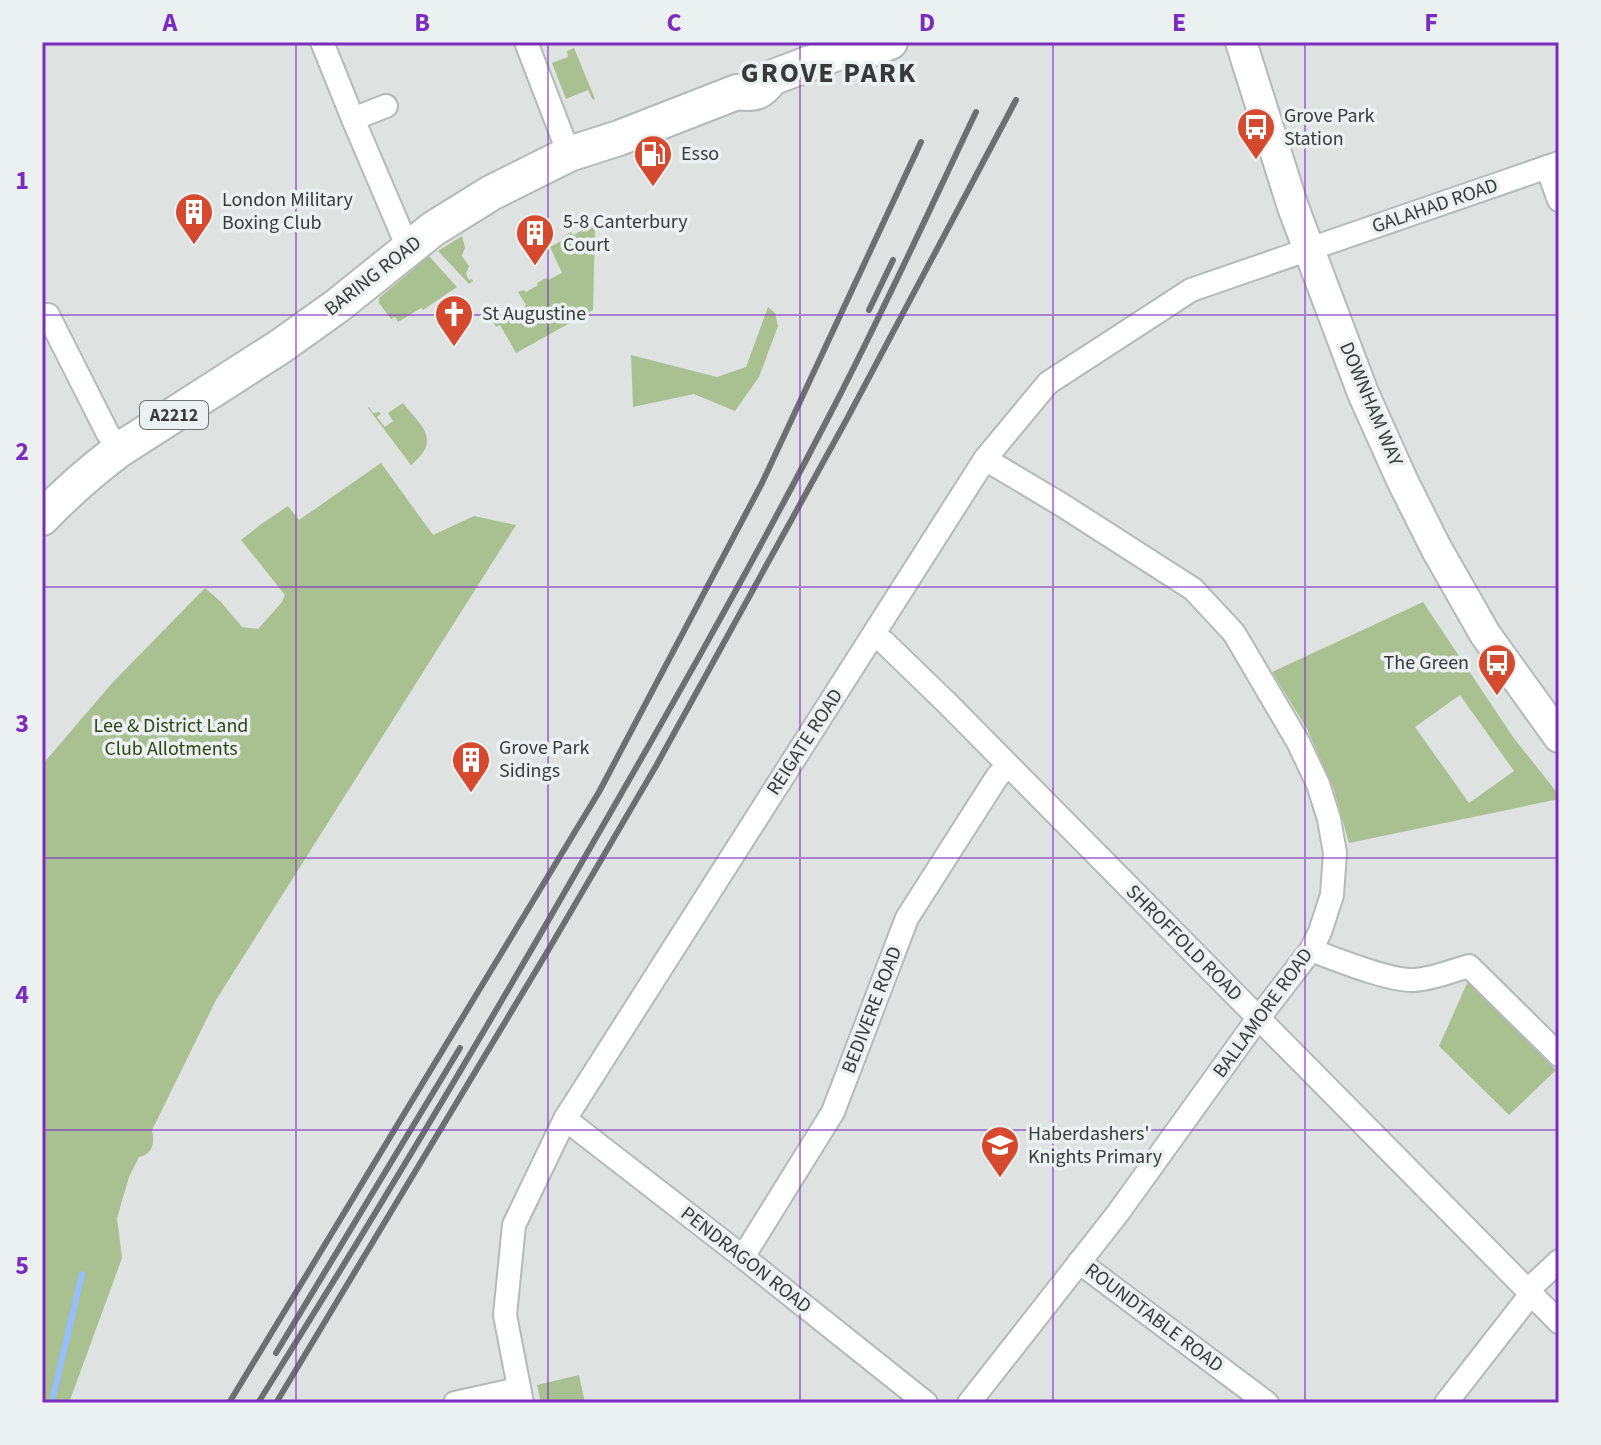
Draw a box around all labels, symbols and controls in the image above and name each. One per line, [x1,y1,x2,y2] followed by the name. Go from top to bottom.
[162,4,179,41] text: A
[414,4,430,41] text: B
[666,4,682,41] text: C
[919,4,935,41] text: D
[1172,4,1186,41] text: E
[1424,4,1438,41] text: F
[741,53,917,93] district label: GROVE PARK
[1284,102,1375,153] place label: Grove Park Station
[1235,106,1277,161] bus stop icon: Grove Park Station
[632,133,674,188] fuel station icon: Esso
[681,140,719,168] place label: Esso
[15,162,29,199] text: 1
[1368,171,1502,241] street label: GALAHAD ROAD
[222,186,353,237] place label: London Military Boxing Club
[173,191,215,246] building icon: London Military Boxing Club
[563,208,688,259] place label: 5-8 Canterbury Court
[514,212,556,267] building icon: 5-8 Canterbury Court
[319,229,427,323] street label: BARING ROAD
[433,293,475,348] church icon: St Augustine
[482,300,586,328] place label: St Augustine
[1332,338,1410,471] street label: DOWNHAM WAY
[140,401,208,429] road number: A2212
[15,433,29,470] text: 2
[1476,642,1518,697] bus stop icon: The Green
[1384,649,1469,677] place label: The Green
[760,683,850,801] street label: REIGATE ROAD
[15,705,29,742] text: 3
[94,712,248,763] park label: Lee & District Land Club Allotments
[499,734,590,785] place label: Grove Park Sidings
[450,739,492,794] building icon: Grove Park Sidings
[1119,878,1249,1008] street label: SHROFFOLD ROAD
[835,942,909,1078] street label: BEDIVERE ROAD
[1206,942,1320,1084] street label: BALLAMORE ROAD
[15,976,29,1013] text: 4
[1028,1120,1163,1171] place label: Haberdashers' Knights Primary
[979,1124,1021,1179] school or university icon: Haberdashers' Knights Primary
[675,1200,817,1320] street label: PENDRAGON ROAD
[15,1247,29,1284] text: 5
[1079,1257,1229,1379] street label: ROUNDTABLE ROAD

